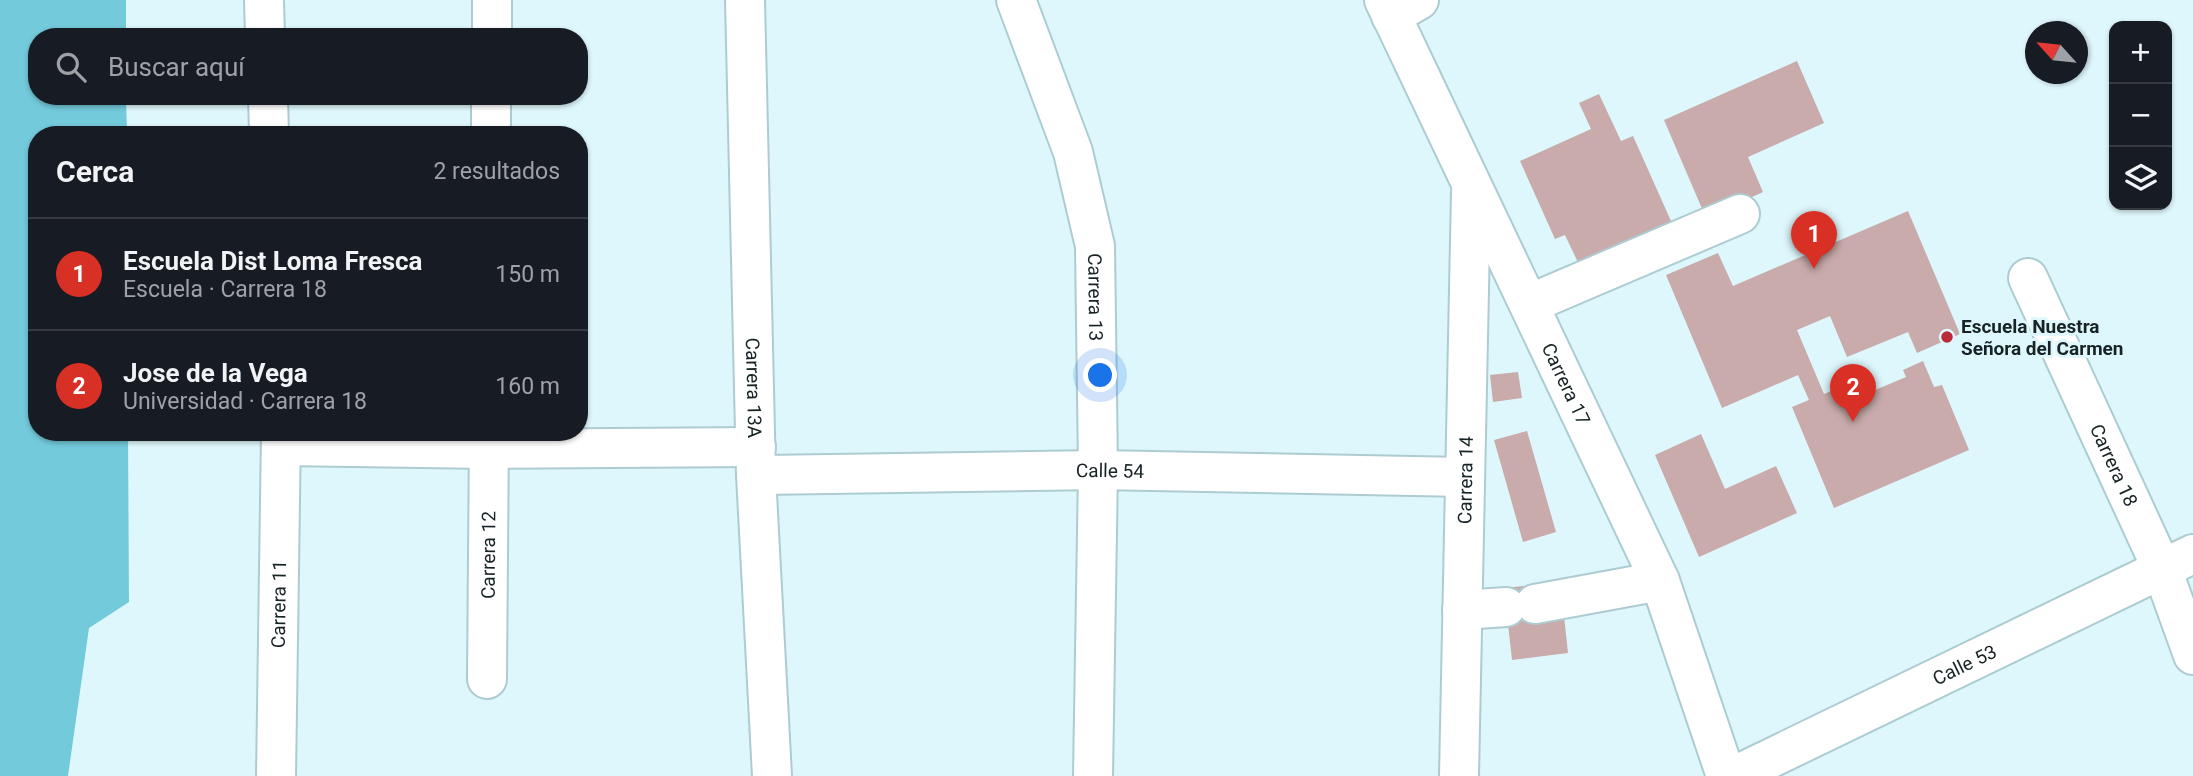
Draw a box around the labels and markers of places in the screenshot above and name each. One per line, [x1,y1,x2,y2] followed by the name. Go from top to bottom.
[1791,211,1837,269] pin: 1
[1961,315,2124,360] place label: Escuela Nuestra Señora del Carmen
[1939,329,1955,345] marker: Escuela Nuestra Señora del Carmen
[1830,364,1876,422] pin: 2

